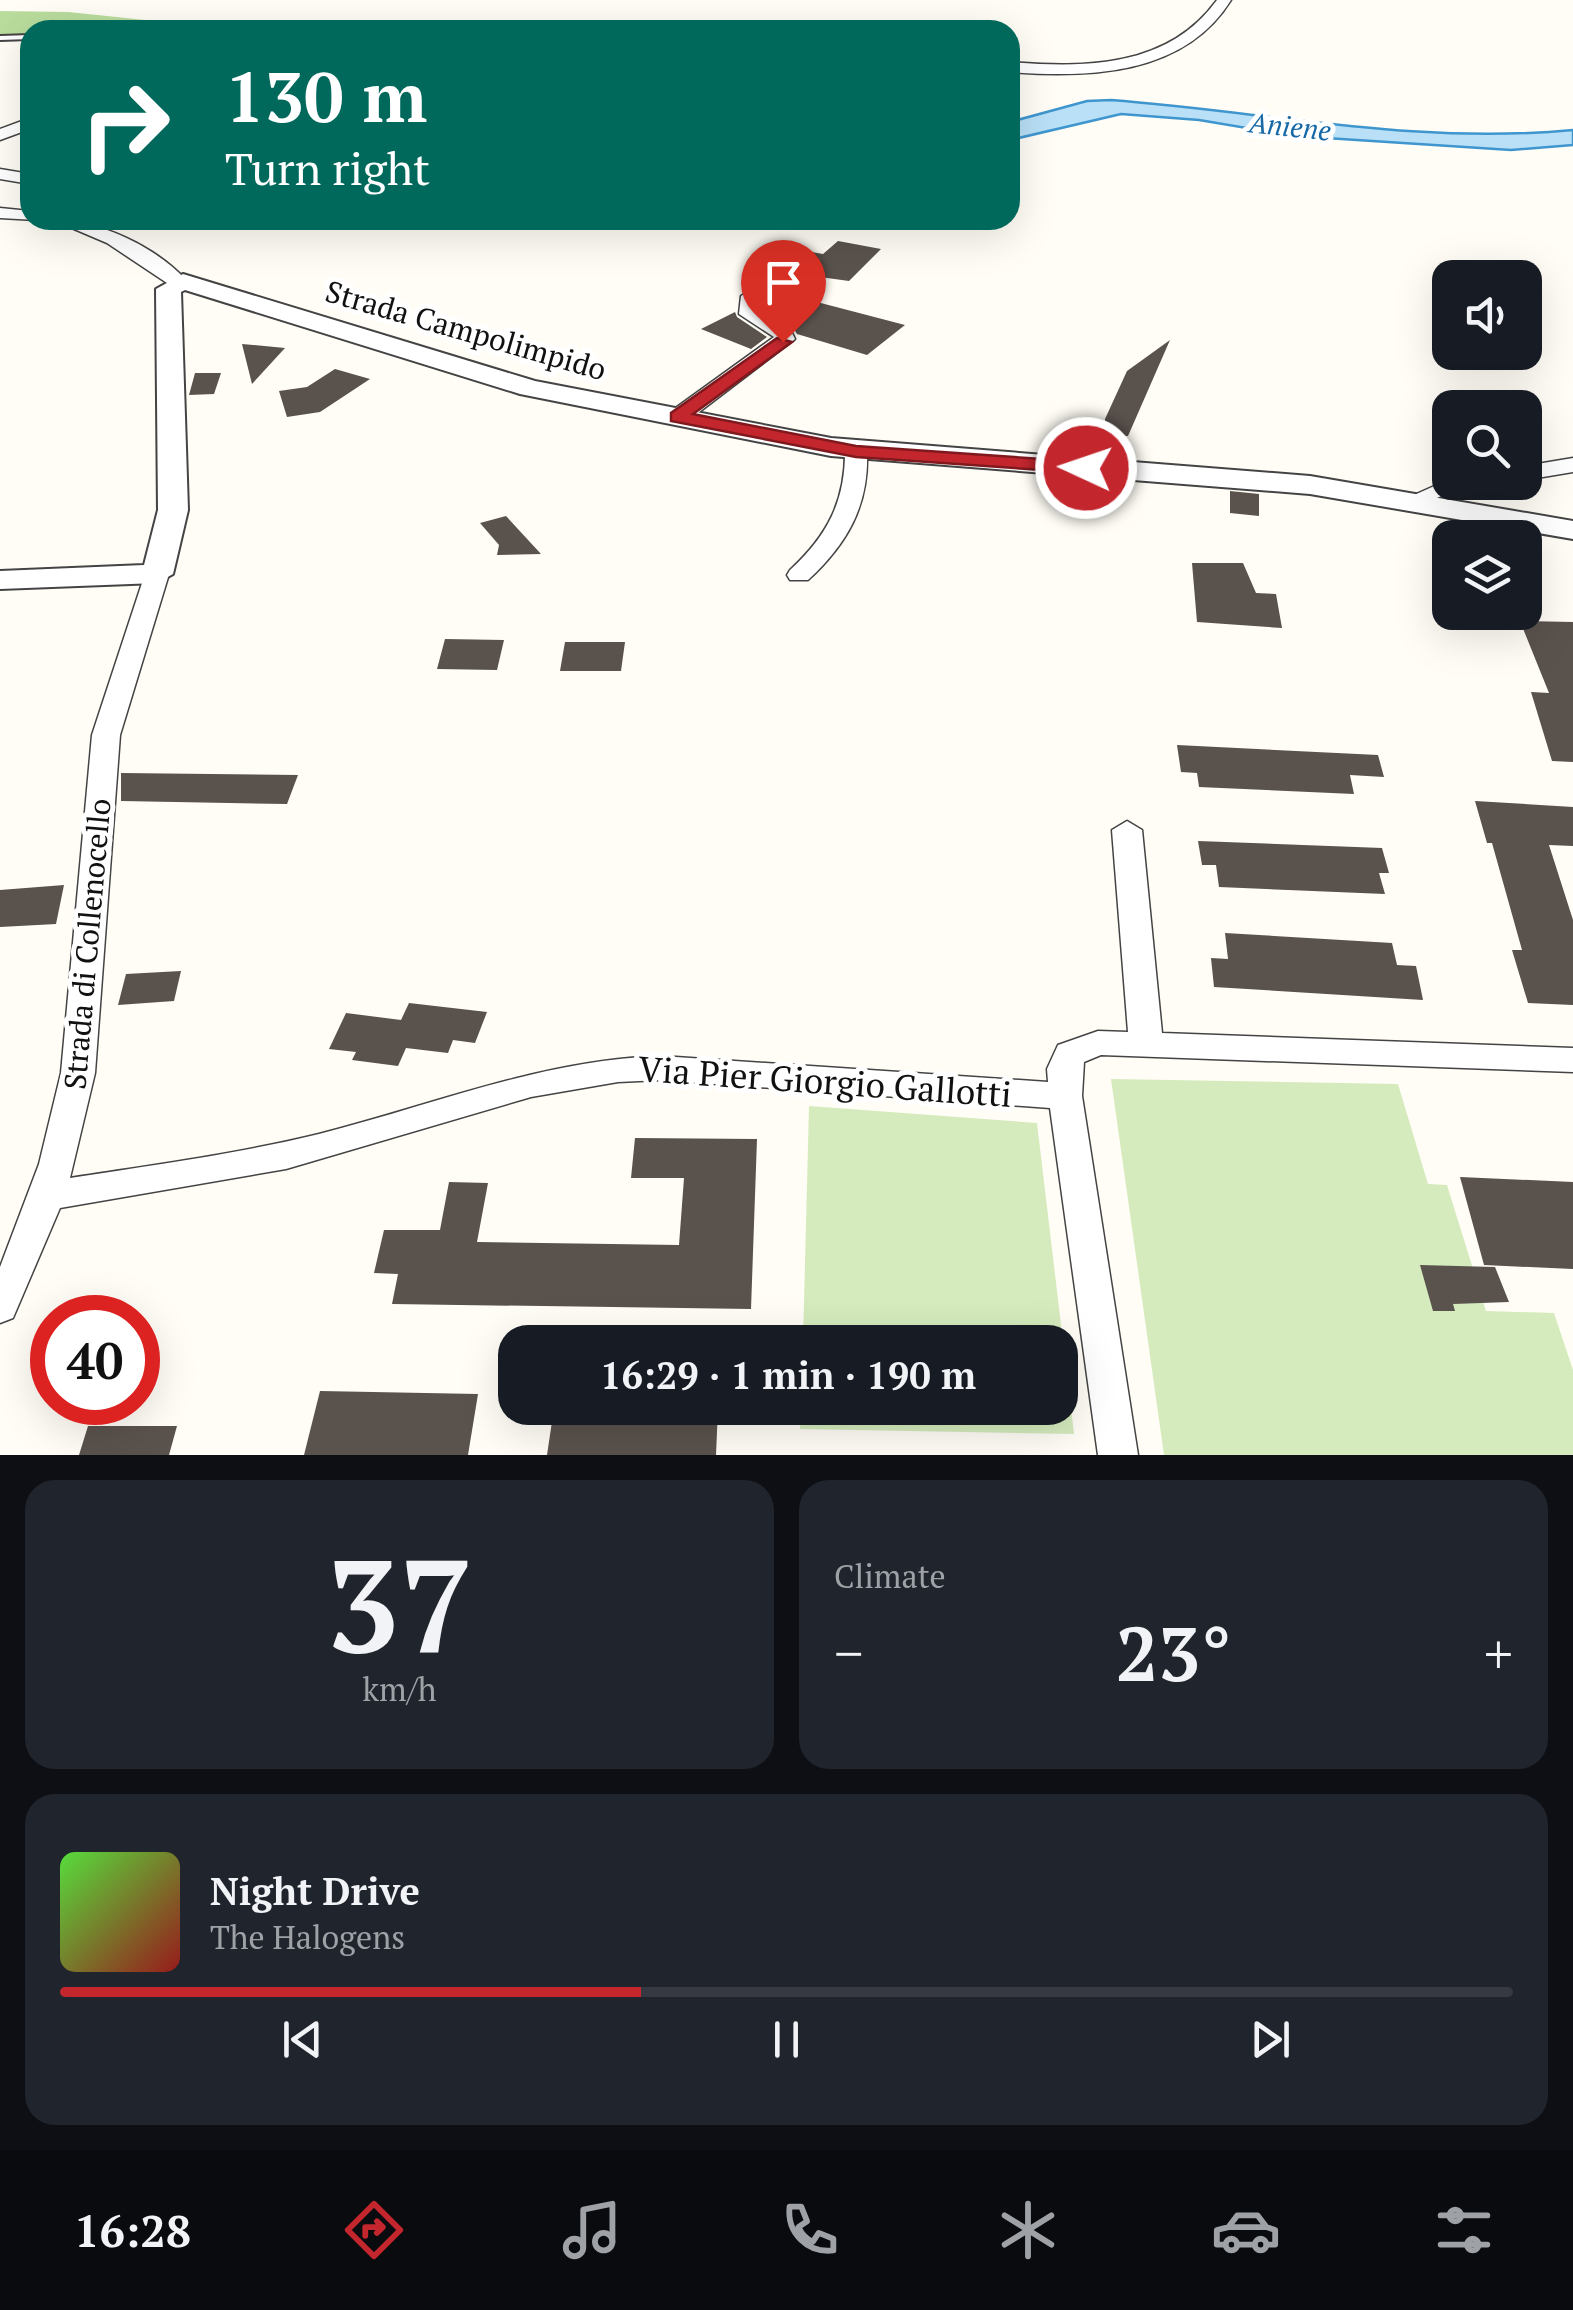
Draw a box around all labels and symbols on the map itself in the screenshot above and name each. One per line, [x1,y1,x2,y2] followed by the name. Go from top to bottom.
[1245,103,1333,149] water label: Aniene
[741,240,826,343] pin
[321,271,611,389] street label: Strada Campolimpido
[1034,416,1138,520] position arrow
[54,797,120,1091] street label: Strada di Collenocello
[637,1045,1013,1117] street label: Via Pier Giorgio Gallotti
[30,1295,160,1425] speed limit sign: 40

